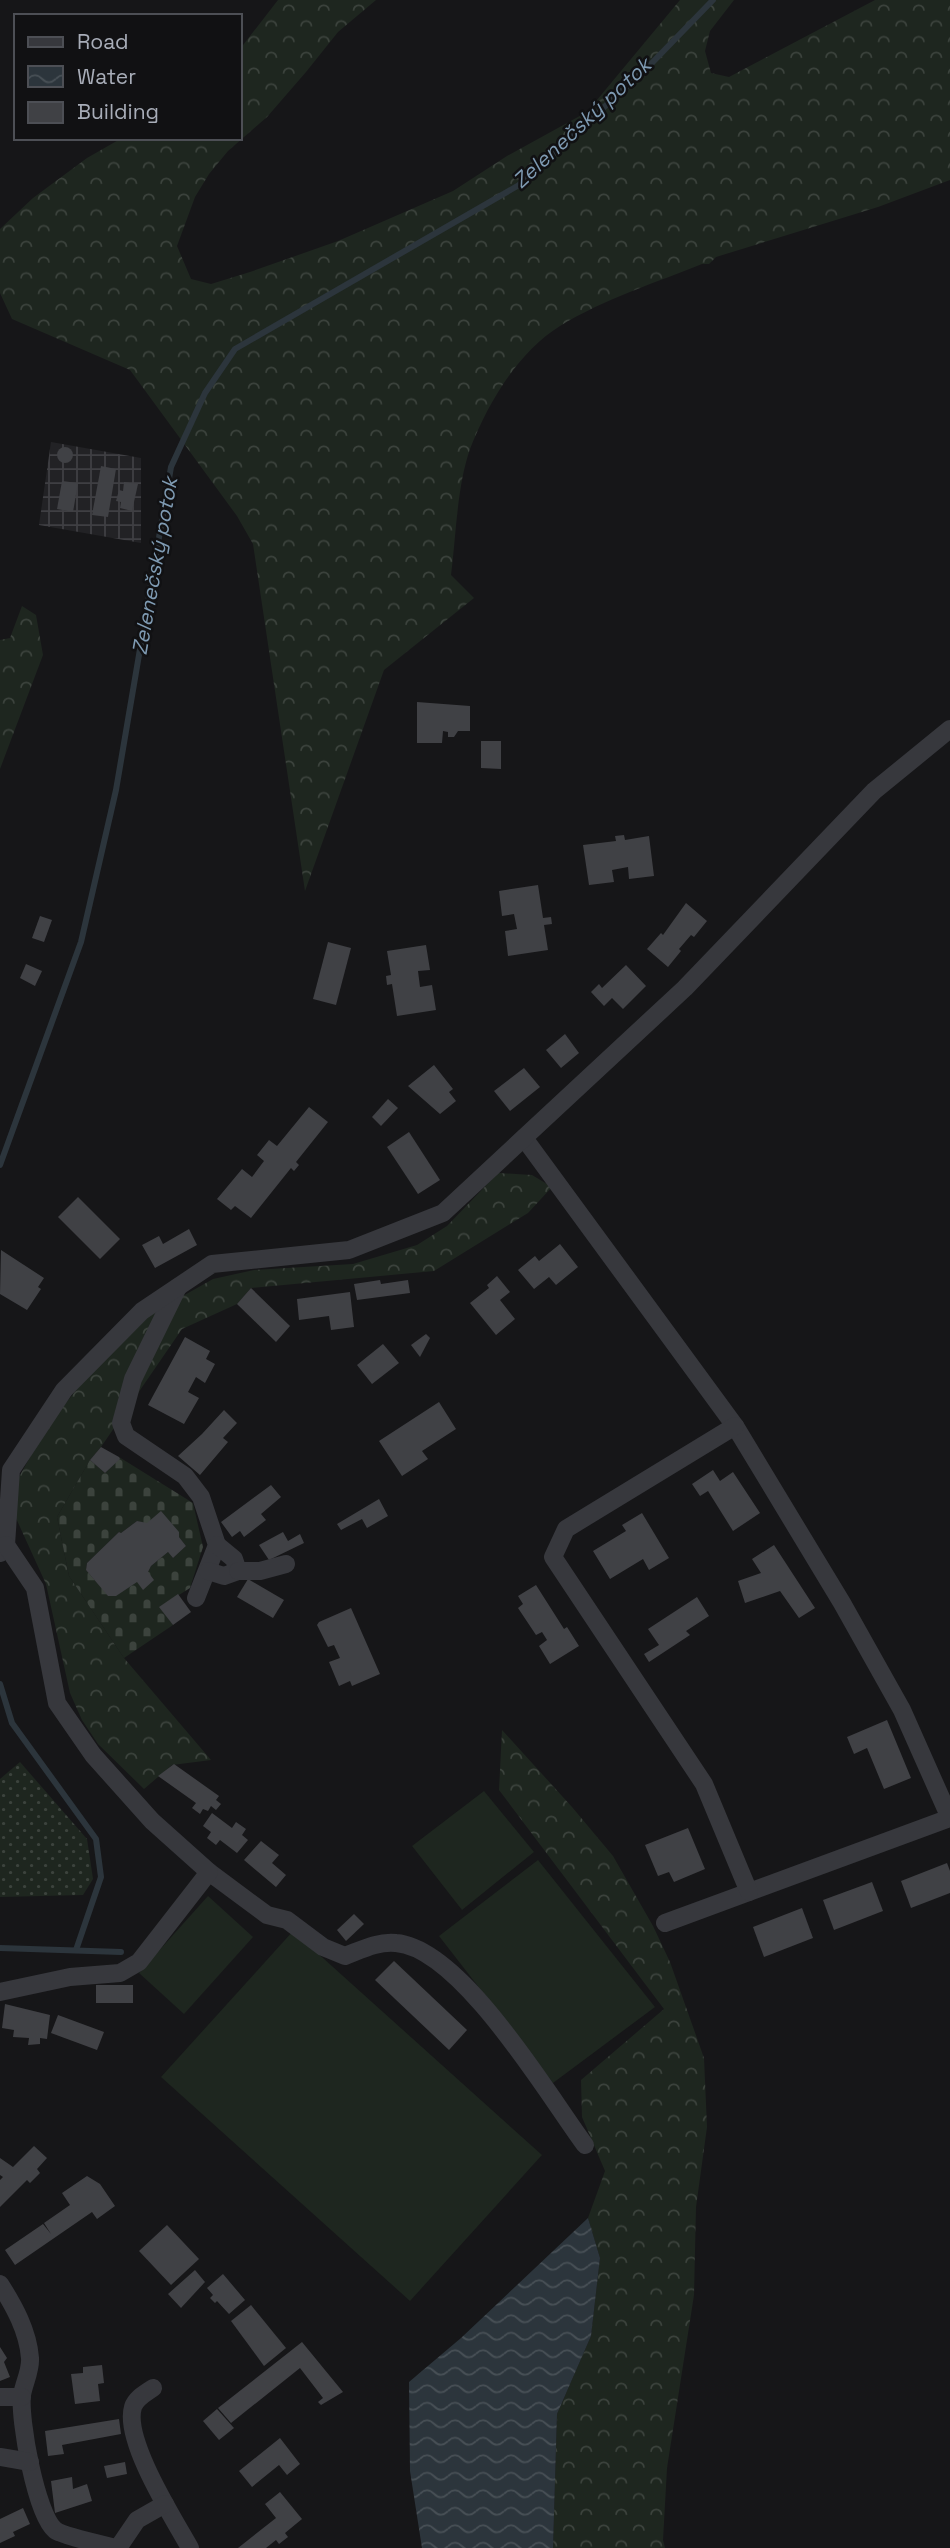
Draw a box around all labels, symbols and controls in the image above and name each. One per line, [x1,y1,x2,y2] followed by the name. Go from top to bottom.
[14,14,242,140] legend
[77,28,129,55] text: Road
[507,50,659,194] water label: Zelenečský potok
[77,63,136,90] text: Water
[77,98,159,125] text: Building
[126,472,184,657] water label: Zelenečský potok

